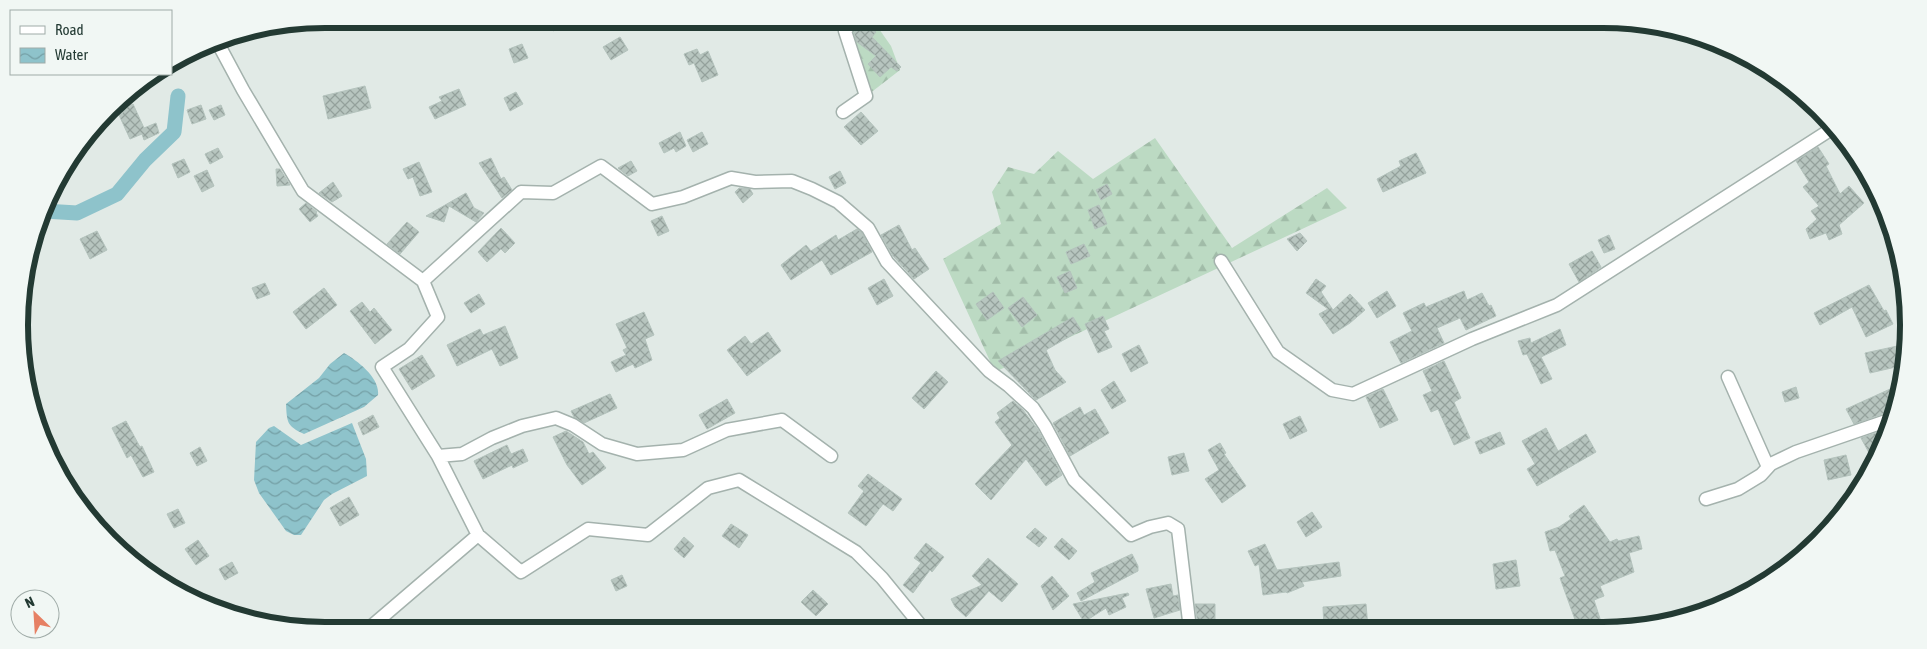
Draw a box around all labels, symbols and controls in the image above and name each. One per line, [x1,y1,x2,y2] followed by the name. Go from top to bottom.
[10,10,172,75] legend
[55,21,84,38] text: Road
[55,46,88,63] text: Water
[10,589,60,639] north arrow
[22,593,37,611] text: N

